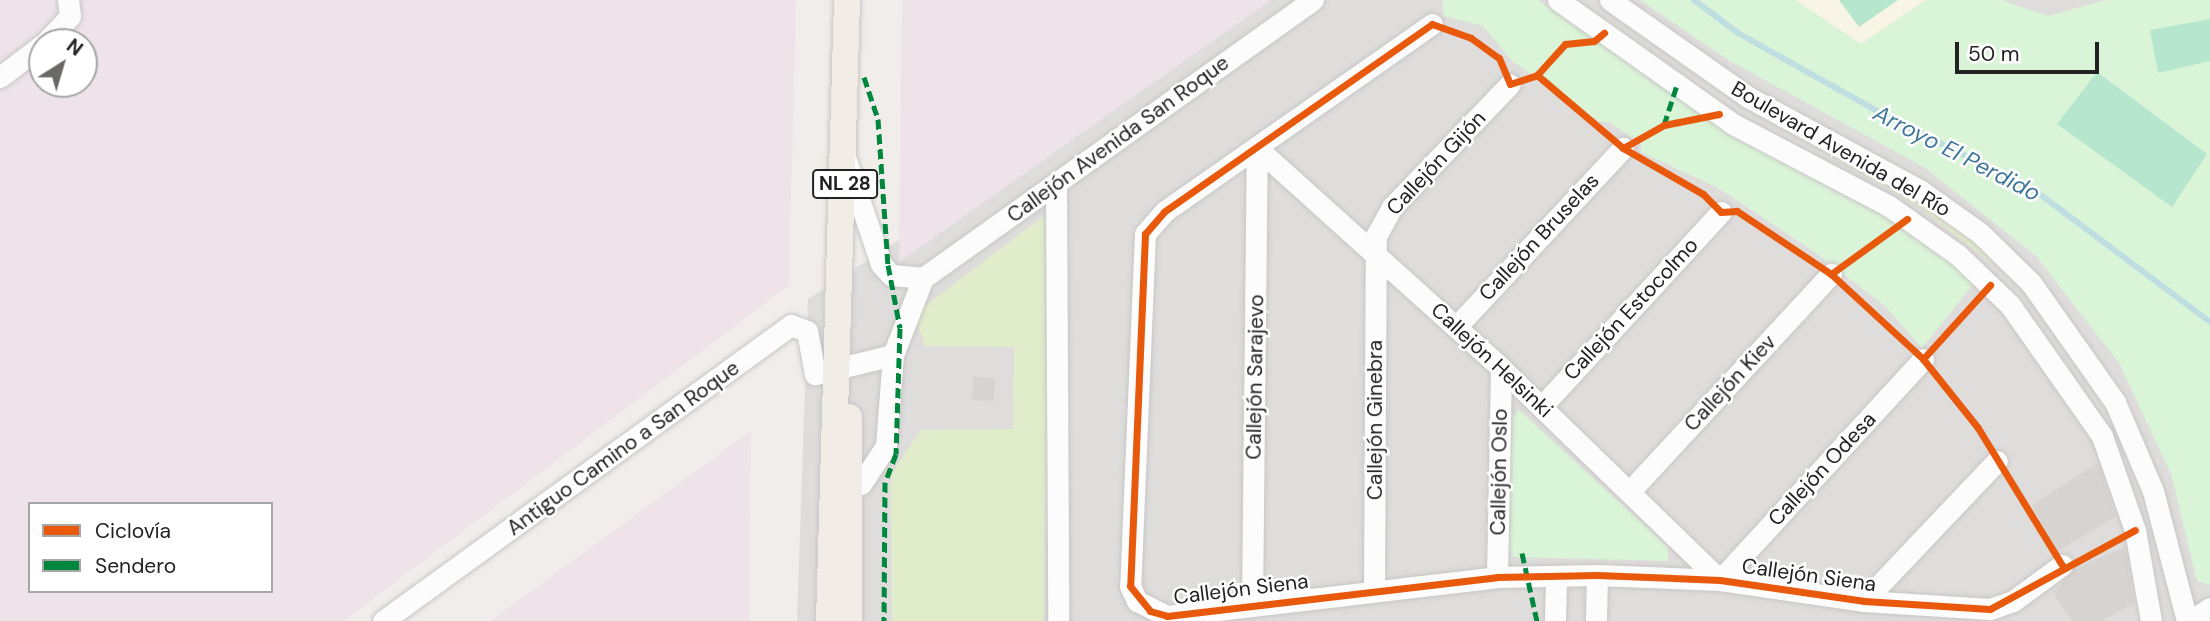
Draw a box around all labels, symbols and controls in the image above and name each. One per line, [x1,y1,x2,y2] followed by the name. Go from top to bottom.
[28,28,98,98] north arrow
[1958,28,2102,72] scale bar
[62,33,88,62] text: N
[1968,40,2019,68] text: 50 m
[1002,50,1234,228] street label: Callejón Avenida San Roque
[1727,76,1955,222] street label: Boulevard Avenida del Río
[1869,99,2045,207] water label: Arroyo El Perdido
[1381,106,1491,220] street label: Callejón Gijón
[812,168,878,200] road number: NL 28
[1474,168,1604,306] street label: Callejón Bruselas
[1558,233,1704,385] street label: Callejón Estocolmo
[1241,294,1269,460] street label: Callejón Sarajevo
[1426,297,1558,423] street label: Callejón Helsinki
[1679,329,1781,437] street label: Callejón Kiev
[1362,340,1388,500] street label: Callejón Ginebra
[502,355,744,541] street label: Antiguo Camino a San Roque
[1763,407,1881,531] street label: Callejón Odesa
[1485,408,1513,536] street label: Callejón Oslo
[28,502,273,593] legend
[95,517,171,545] text: Ciclovía
[95,552,176,580] text: Sendero
[1740,553,1878,597] street label: Callejón Siena
[1172,568,1310,610] street label: Callejón Siena

